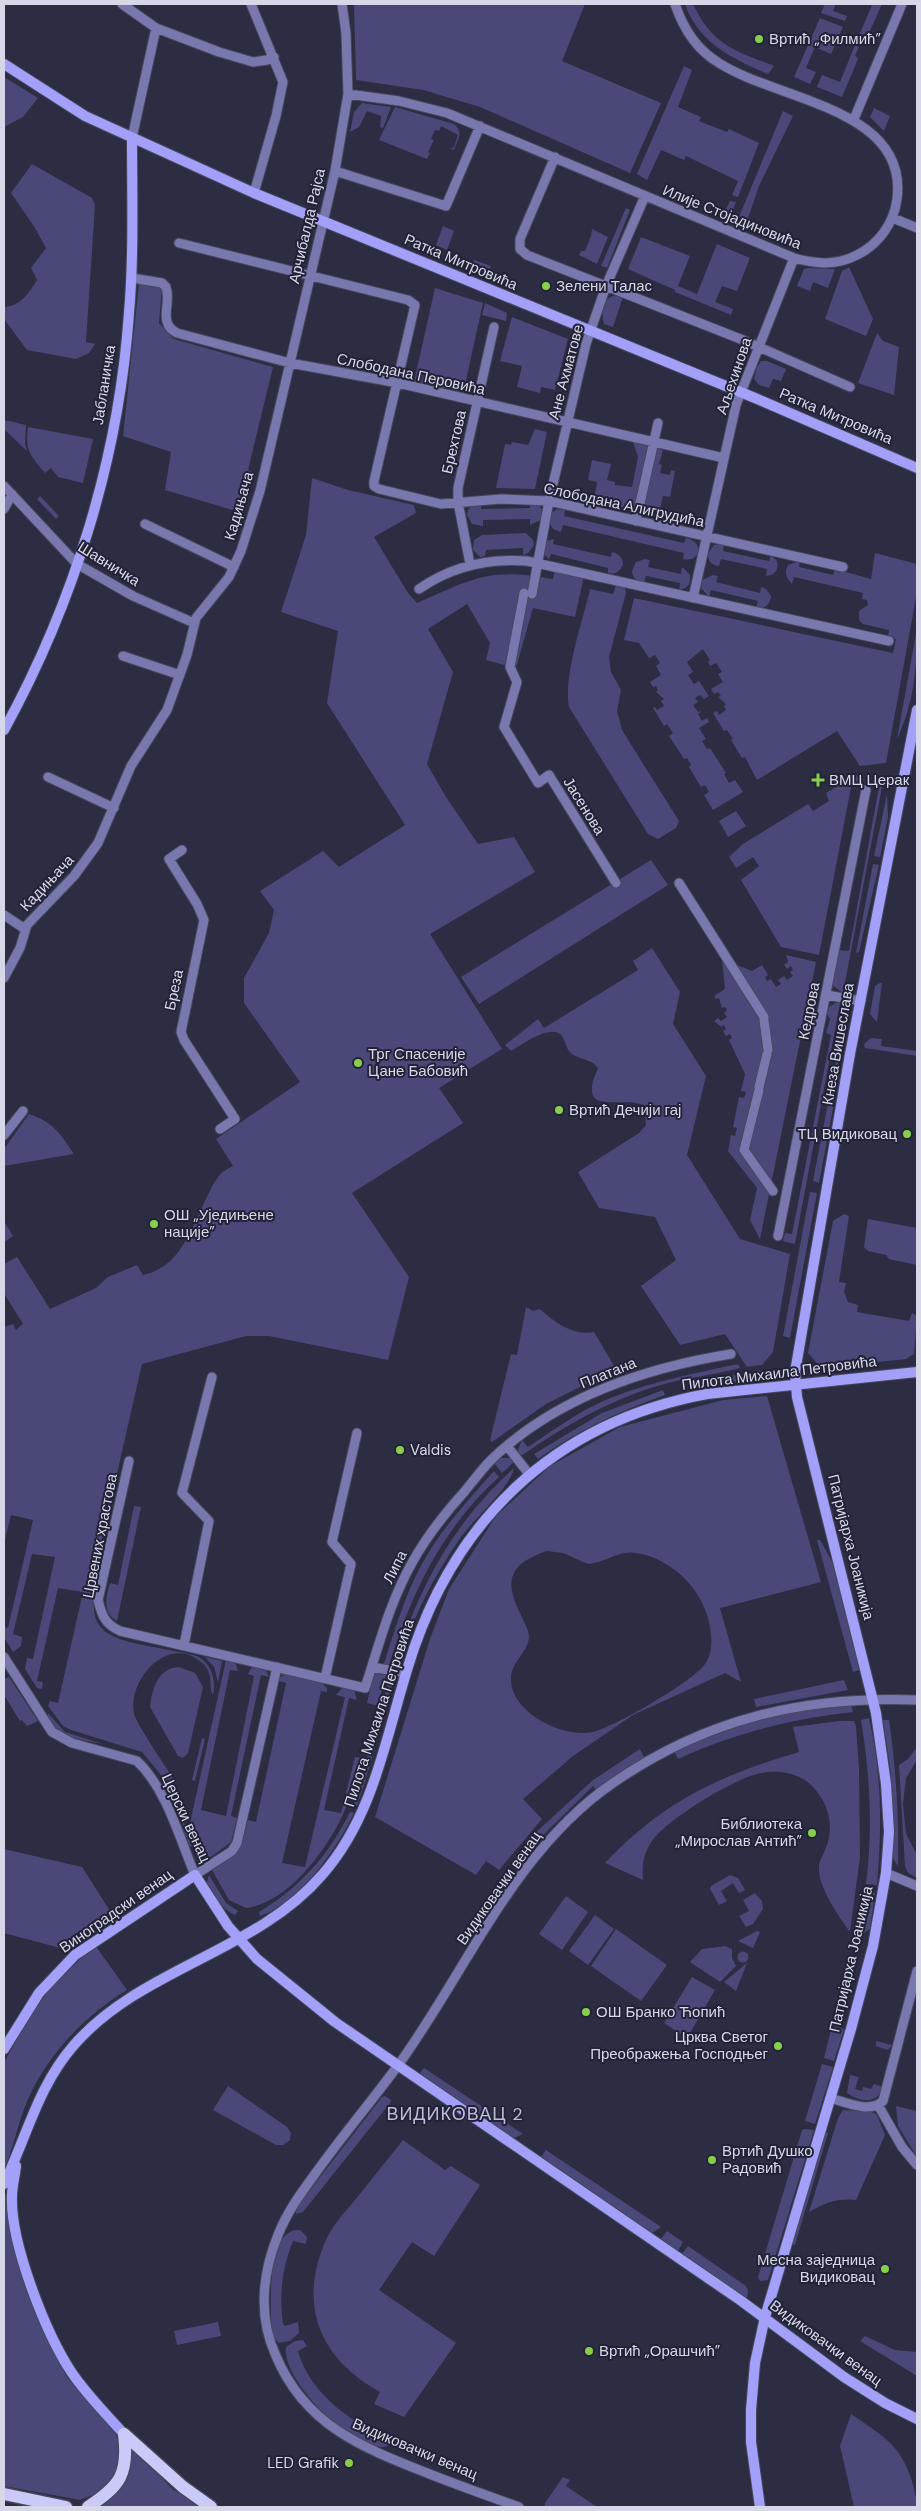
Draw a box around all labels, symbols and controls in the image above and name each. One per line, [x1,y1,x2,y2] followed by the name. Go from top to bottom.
[769,29,881,49] place label: Вртић „Филмић”
[753,33,765,45] marker: Вртић „Филмић”
[284,166,330,286] street label: Арчибалда Рајса
[660,180,805,254] street label: Илије Стојадиновића
[401,229,521,295] street label: Ратка Митровића
[556,276,653,296] place label: Зелени Талас
[540,280,552,292] marker: Зелени Талас
[544,322,588,422] street label: Ане Ахматове
[711,334,757,417] street label: Аљехинова
[88,343,120,426] street label: Јабланичка
[335,348,488,400] street label: Слободана Перовића
[776,383,896,449] street label: Ратка Митровића
[437,408,471,476] street label: Брехтова
[220,469,259,543] street label: Кадињача
[542,478,707,532] street label: Слободана Алигрудића
[74,537,144,591] street label: Шавничка
[829,770,910,790] place label: ВМЦ Церак
[558,773,610,839] street label: Јасенова
[811,773,825,787] marker: ВМЦ Церак
[16,850,79,916] street label: Кадињача
[160,967,188,1012] street label: Бреза
[794,980,825,1042] street label: Кедрова
[817,981,859,1107] street label: Кнеза Вишеслава
[368,1044,468,1081] place label: Трг Спасеније Цане Бабовић
[352,1057,364,1069] marker: Трг Спасеније Цане Бабовић
[569,1100,681,1120] place label: Вртић Дечији гај
[553,1104,565,1116] marker: Вртић Дечији гај
[797,1124,897,1144] place label: ТЦ Видиковац
[901,1128,913,1140] marker: ТЦ Видиковац
[164,1205,274,1242] place label: ОШ „Уједињене нације”
[148,1218,160,1230] marker: ОШ „Уједињене нације”
[680,1351,878,1395] street label: Пилота Михаила Петровића
[577,1352,640,1393] street label: Платана
[410,1440,451,1460] place label: Valdis
[394,1444,406,1456] marker: Valdis
[78,1471,122,1600] street label: Црвених храстова
[823,1472,879,1623] street label: Патријарха Јоаникија
[378,1546,412,1587] street label: Липа
[339,1616,419,1809] street label: Пилота Михаила Петровића
[157,1770,215,1866] street label: Церски венац
[675,1814,803,1851] place label: Библиотека „Мирослав Антић”
[452,1827,546,1949] street label: Видиковачки венац
[806,1827,818,1839] marker: Библиотека „Мирослав Антић”
[55,1864,177,1958] street label: Виноградски венац
[824,1883,878,2034] street label: Патријарха Јоаникија
[596,2002,725,2022] place label: ОШ Бранко Ћопић
[580,2006,592,2018] marker: ОШ Бранко Ћопић
[590,2027,769,2064] place label: Црква Светог Преображења Господњег
[772,2040,784,2052] marker: Црква Светог Преображења Господњег
[386,2102,524,2126] district label: ВИДИКОВАЦ 2
[722,2141,813,2178] place label: Вртић Душко Радовић
[706,2154,718,2166] marker: Вртић Душко Радовић
[757,2250,876,2287] place label: Месна заједница Видиковац
[879,2263,891,2275] marker: Месна заједница Видиковац
[766,2295,887,2391] street label: Видиковачки венац
[599,2341,721,2361] place label: Вртић „Орашчић”
[583,2345,595,2357] marker: Вртић „Орашчић”
[349,2414,481,2485] street label: Видиковачки венац
[267,2453,339,2473] place label: LED Grafik
[343,2457,355,2469] marker: LED Grafik

